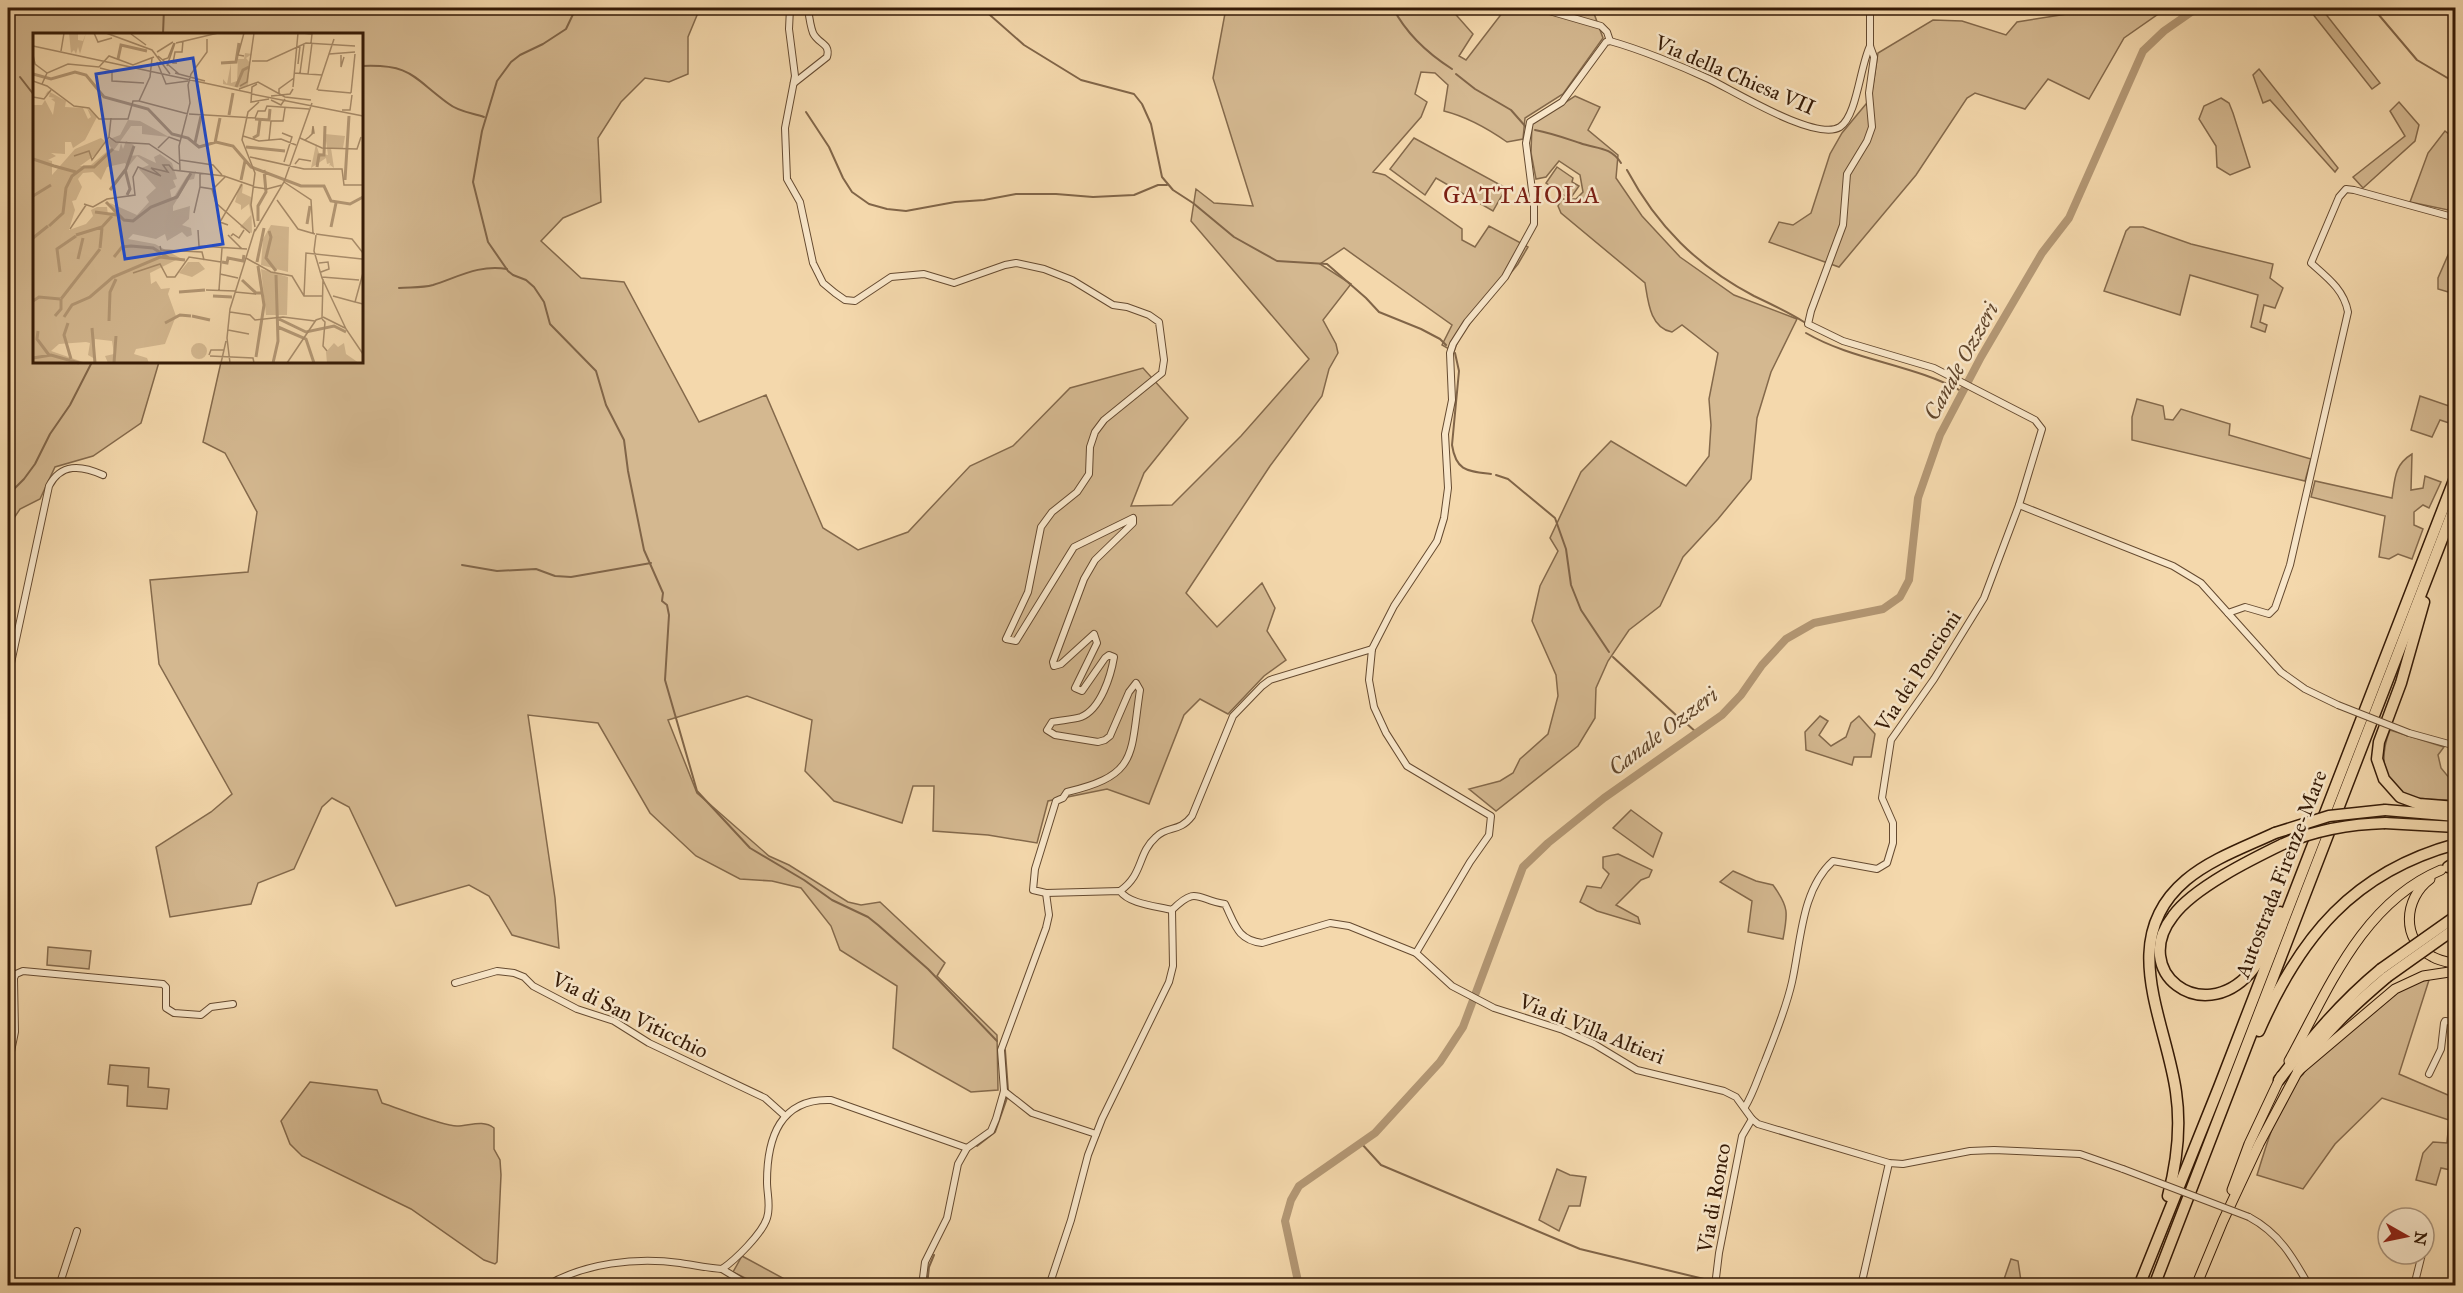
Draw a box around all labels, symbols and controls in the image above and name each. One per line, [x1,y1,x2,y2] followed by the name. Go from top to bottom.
[1650,29,1819,121] street label: Via della Chiesa VII
[33,33,363,363] inset map
[1443,180,1601,210] district label: GATTAIOLA
[1918,297,2005,425] water label: Canale Ozzeri
[1869,605,1967,737] street label: Via dei Poncioni
[1603,681,1724,781] water label: Canale Ozzeri
[2229,766,2333,983] street label: Autostrada Firenze-Mare
[547,965,713,1064] street label: Via di San Viticchio
[1514,988,1669,1070] street label: Via di Villa Altieri
[1691,1141,1736,1256] street label: Via di Ronco
[2376,1206,2436,1266] north arrow
[2410,1230,2431,1247] text: N

